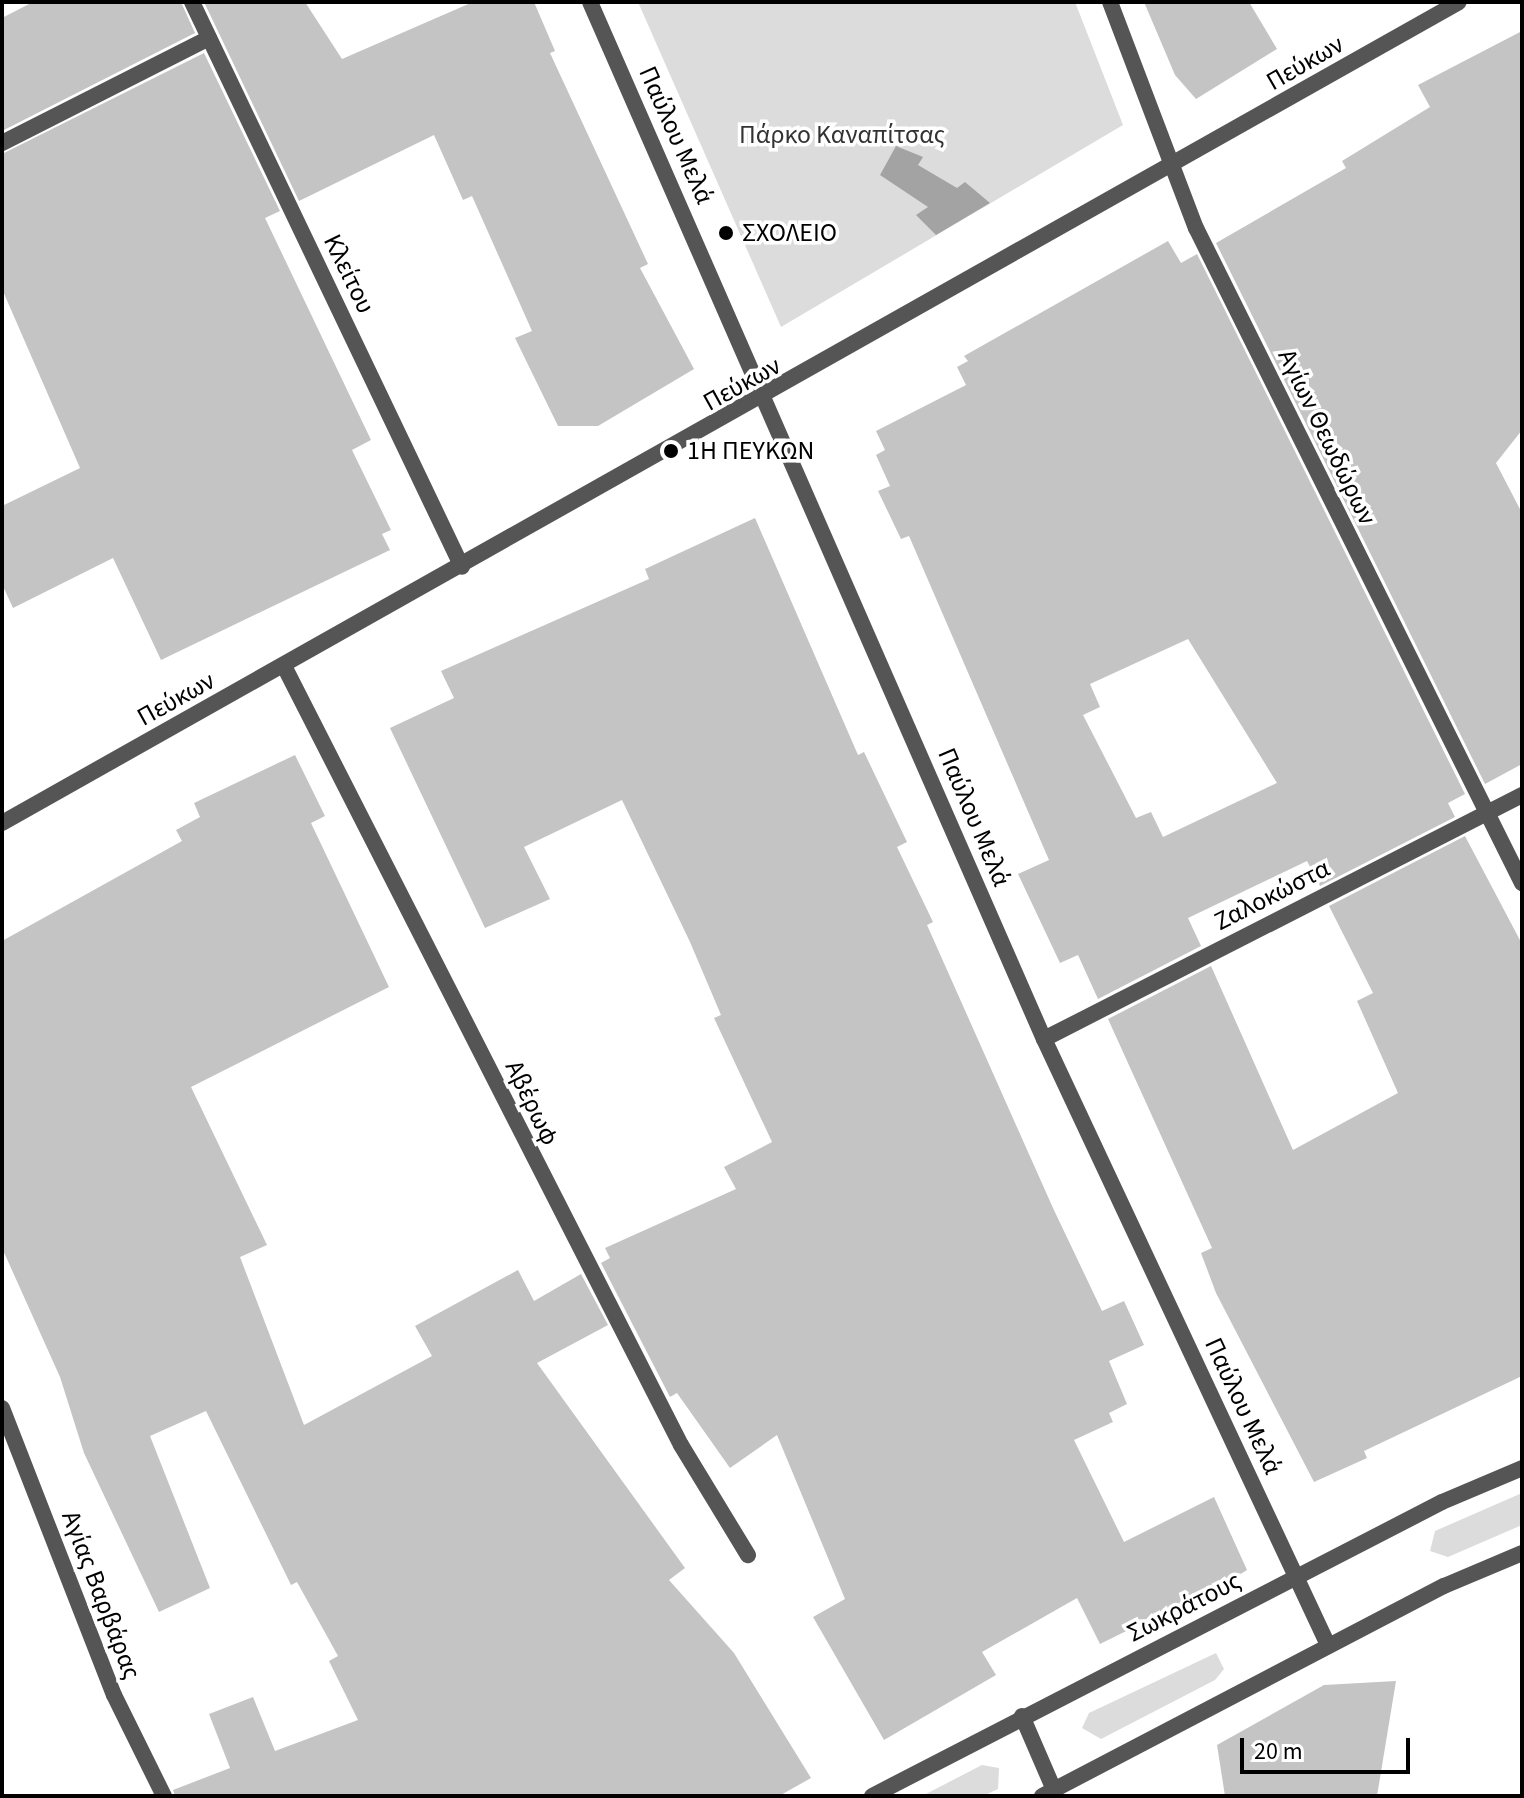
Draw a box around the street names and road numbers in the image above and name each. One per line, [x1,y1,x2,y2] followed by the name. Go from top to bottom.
[1261,29,1349,97] street label: Πεύκων
[632,61,720,209] street label: Παύλου Μελά
[317,229,381,319] street label: Κλείτου
[1271,344,1383,530] street label: Αγίων Θεωδώρων
[698,350,786,418] street label: Πεύκων
[132,665,220,733] street label: Πεύκων
[931,743,1017,891] street label: Παύλου Μελά
[1209,853,1335,937] street label: Ζαλοκώστα
[498,1055,566,1151] street label: Αβέρωφ
[1198,1333,1288,1479] street label: Παύλου Μελά
[55,1507,147,1683] street label: Αγίας Βαρβάρας
[1122,1565,1246,1649] street label: Σωκράτους

